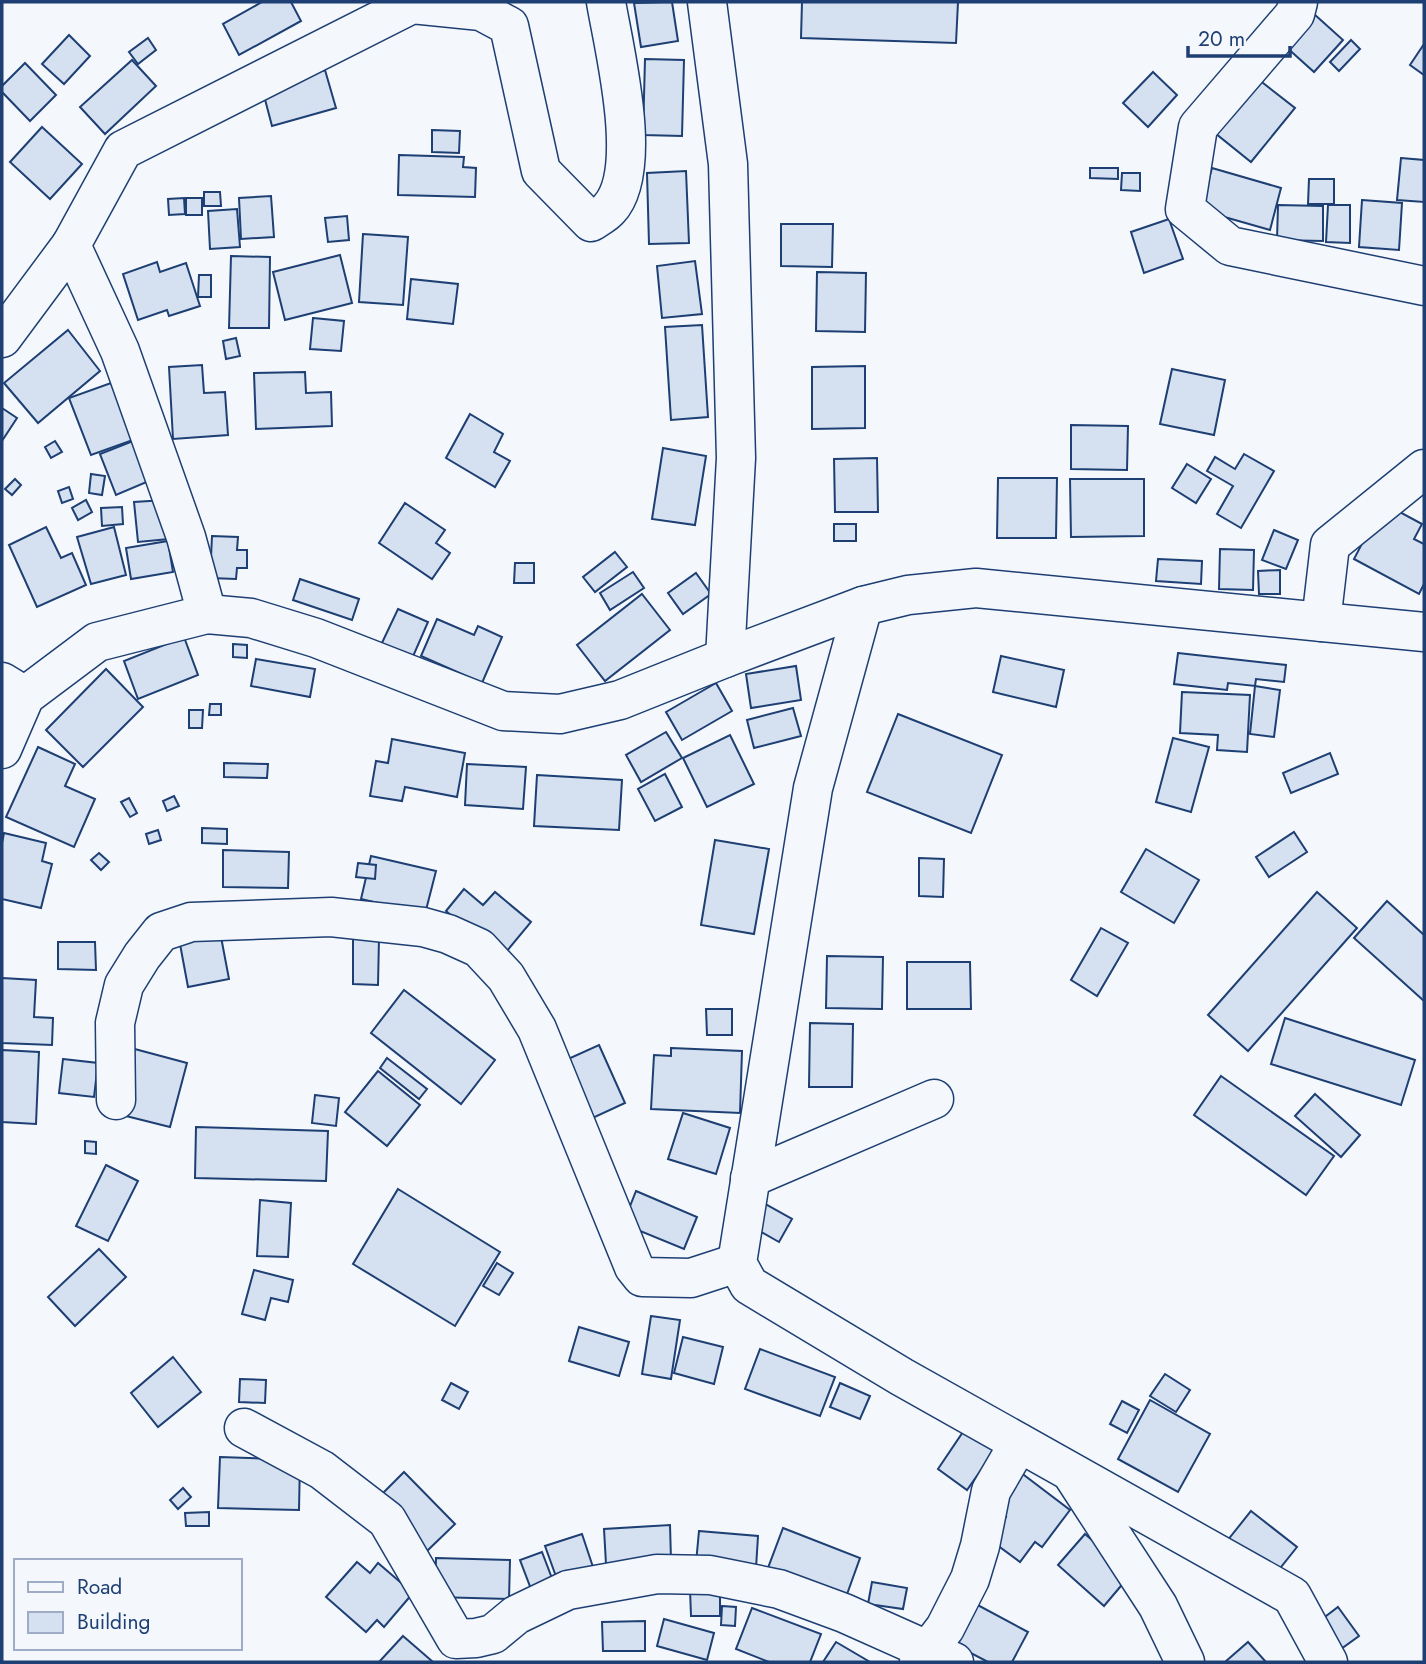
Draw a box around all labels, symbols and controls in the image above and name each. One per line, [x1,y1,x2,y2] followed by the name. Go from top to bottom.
[1188,14,1290,58] scale bar
[1198,24,1245,54] text: 20 m
[14,1559,242,1650] legend
[77,1572,122,1602] text: Road
[77,1607,150,1637] text: Building

